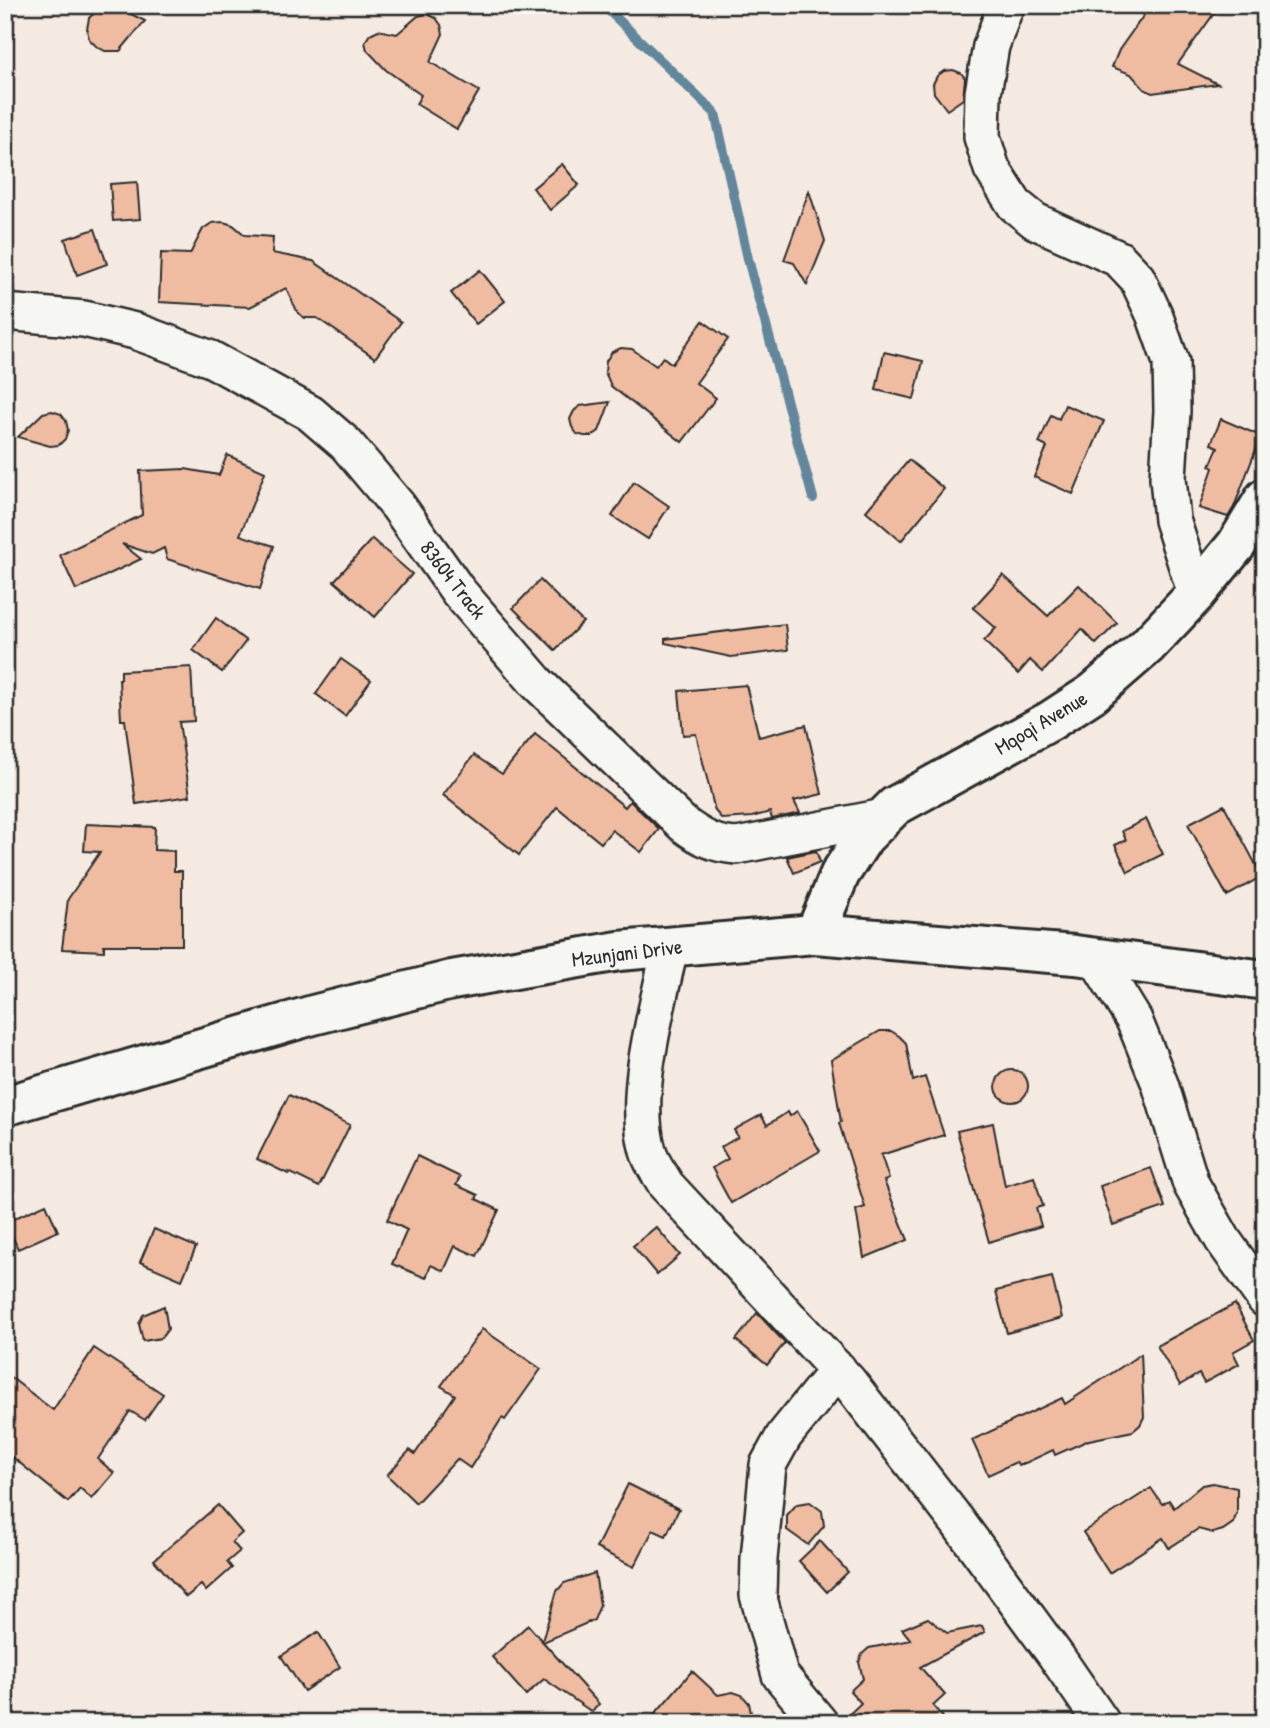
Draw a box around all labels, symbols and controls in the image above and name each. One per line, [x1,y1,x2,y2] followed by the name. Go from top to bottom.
[414,535,493,625] street label: 83604 Track
[989,684,1092,762] street label: Mqoqi Avenue
[570,931,684,974] street label: Mzunjani Drive

